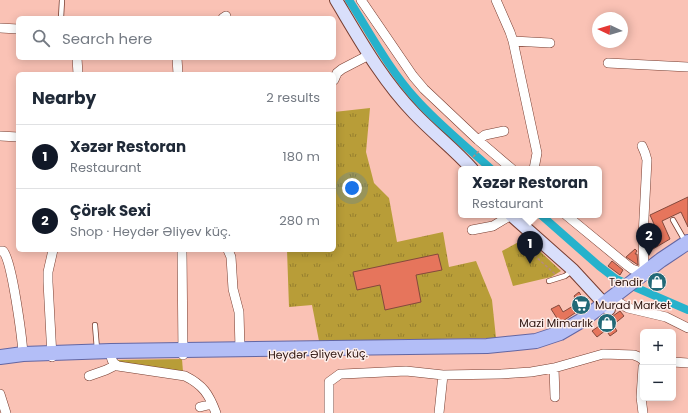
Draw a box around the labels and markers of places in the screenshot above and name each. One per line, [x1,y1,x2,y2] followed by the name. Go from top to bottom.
[636,223,662,256] pin: 2
[517,231,543,264] pin: 1
[646,271,668,293] shop icon: Təndir
[609,274,643,290] place label: Təndir
[570,294,592,316] supermarket icon: Murad Market
[595,297,671,313] place label: Murad Market
[596,312,618,334] shop icon: Mazi Mimarlık
[519,315,593,331] place label: Mazi Mimarlık

